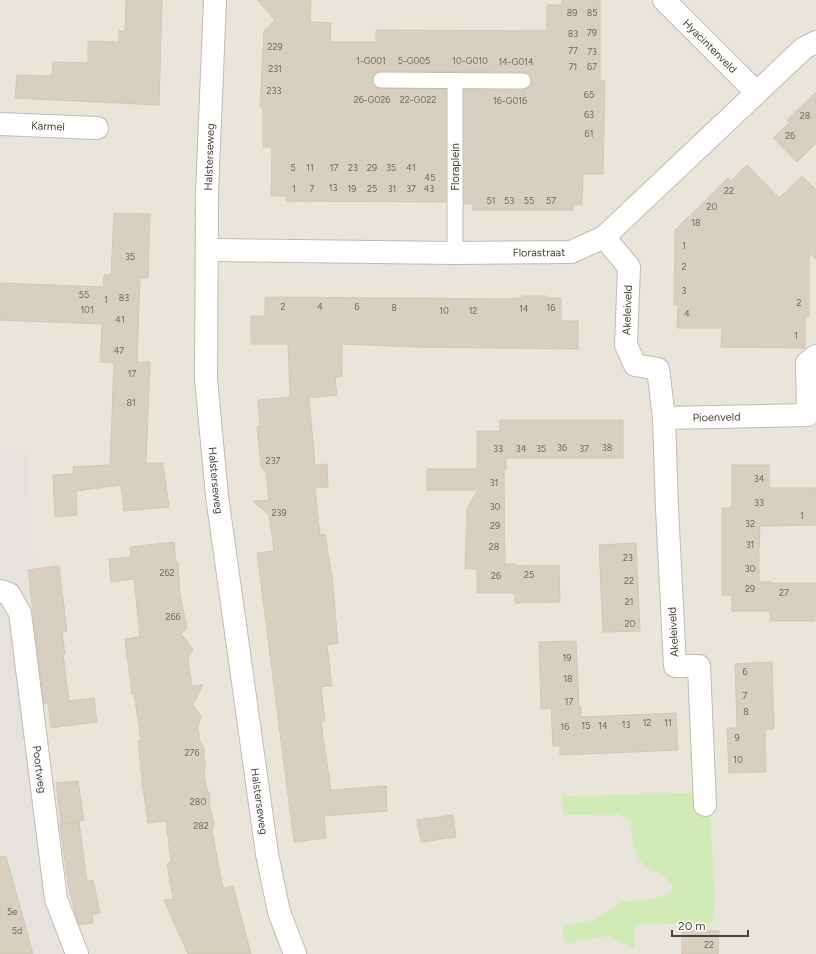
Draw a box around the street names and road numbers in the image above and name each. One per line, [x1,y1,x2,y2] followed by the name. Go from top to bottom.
[680,17,739,76] street label: Hyacintenveld
[31,119,65,134] street label: Karmel
[202,123,217,191] street label: Halsterseweg
[449,143,462,191] street label: Floraplein
[513,246,565,260] street label: Florastraat
[620,285,635,335] street label: Akeleiveld
[693,410,741,424] street label: Pioenveld
[205,446,225,515] street label: Halsterseweg
[666,607,681,657] street label: Akeleiveld
[30,745,49,794] street label: Poortweg
[248,767,270,836] street label: Halsterseweg

